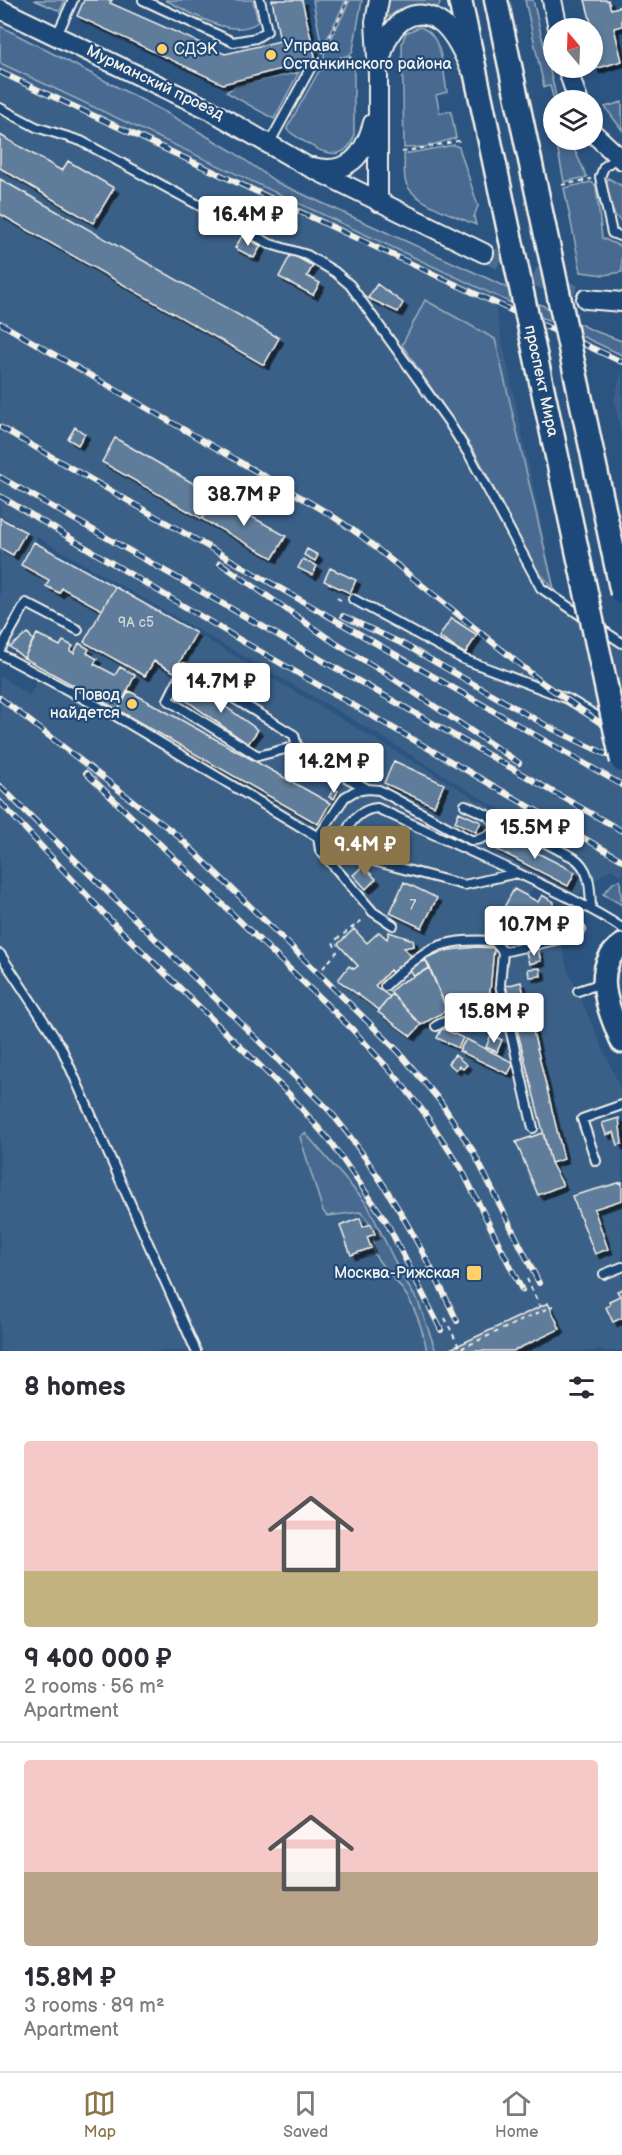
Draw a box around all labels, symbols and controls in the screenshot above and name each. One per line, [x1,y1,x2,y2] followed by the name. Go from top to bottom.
[543,18,603,78] north arrow
[543,18,603,150] map controls
[283,37,452,74] place label: Управа Останкинского района
[174,40,218,59] place label: СДЭК
[83,41,227,125] street label: Мурманский проезд
[155,42,169,56] marker: СДЭК
[264,48,278,62] marker: Управа Останкинского района
[543,90,603,150] button: layers
[193,196,303,247] pin: 16.4M ₽
[213,203,284,227] text: 16.4M ₽
[520,323,562,439] street label: проспект Мира
[189,476,299,527] pin: 38.7M ₽
[207,483,281,507] text: 38.7M ₽
[118,614,154,631] house number: 9A c5
[166,663,276,714] pin: 14.7M ₽
[186,670,256,694] text: 14.7M ₽
[50,686,120,723] place label: Повод найдется
[125,697,139,711] marker: Повод найдется
[279,743,389,794] pin: 14.2M ₽
[299,750,369,774] text: 14.2M ₽
[480,809,590,860] pin: 15.5M ₽
[500,816,570,840] text: 15.5M ₽
[316,826,414,877] pin: 9.4M ₽
[334,833,396,857] text: 9.4M ₽
[410,897,417,914] house number: 7
[479,906,589,957] pin: 10.7M ₽
[499,913,569,937] text: 10.7M ₽
[439,993,549,1044] pin: 15.8M ₽
[459,1000,529,1024] text: 15.8M ₽
[334,1264,460,1283] place label: Москва-Рижская
[465,1264,483,1282] marker: Москва-Рижская
[565,1371,598,1404] icon: filters
[24,1372,126,1403] text: 8 homes
[257,1480,365,1588] icon: home
[24,1644,172,1675] text: 9 400 000 ₽
[24,1675,164,1699] text: 2 rooms · 56 m²
[24,1699,119,1723] text: Apartment
[257,1799,365,1907] icon: home
[24,1963,116,1994] text: 15.8M ₽
[24,1994,165,2018] text: 3 rooms · 89 m²
[24,2018,119,2042] text: Apartment
[83,2087,116,2142] tab: Map
[283,2087,328,2142] tab: Saved
[495,2087,539,2142] tab: Home

